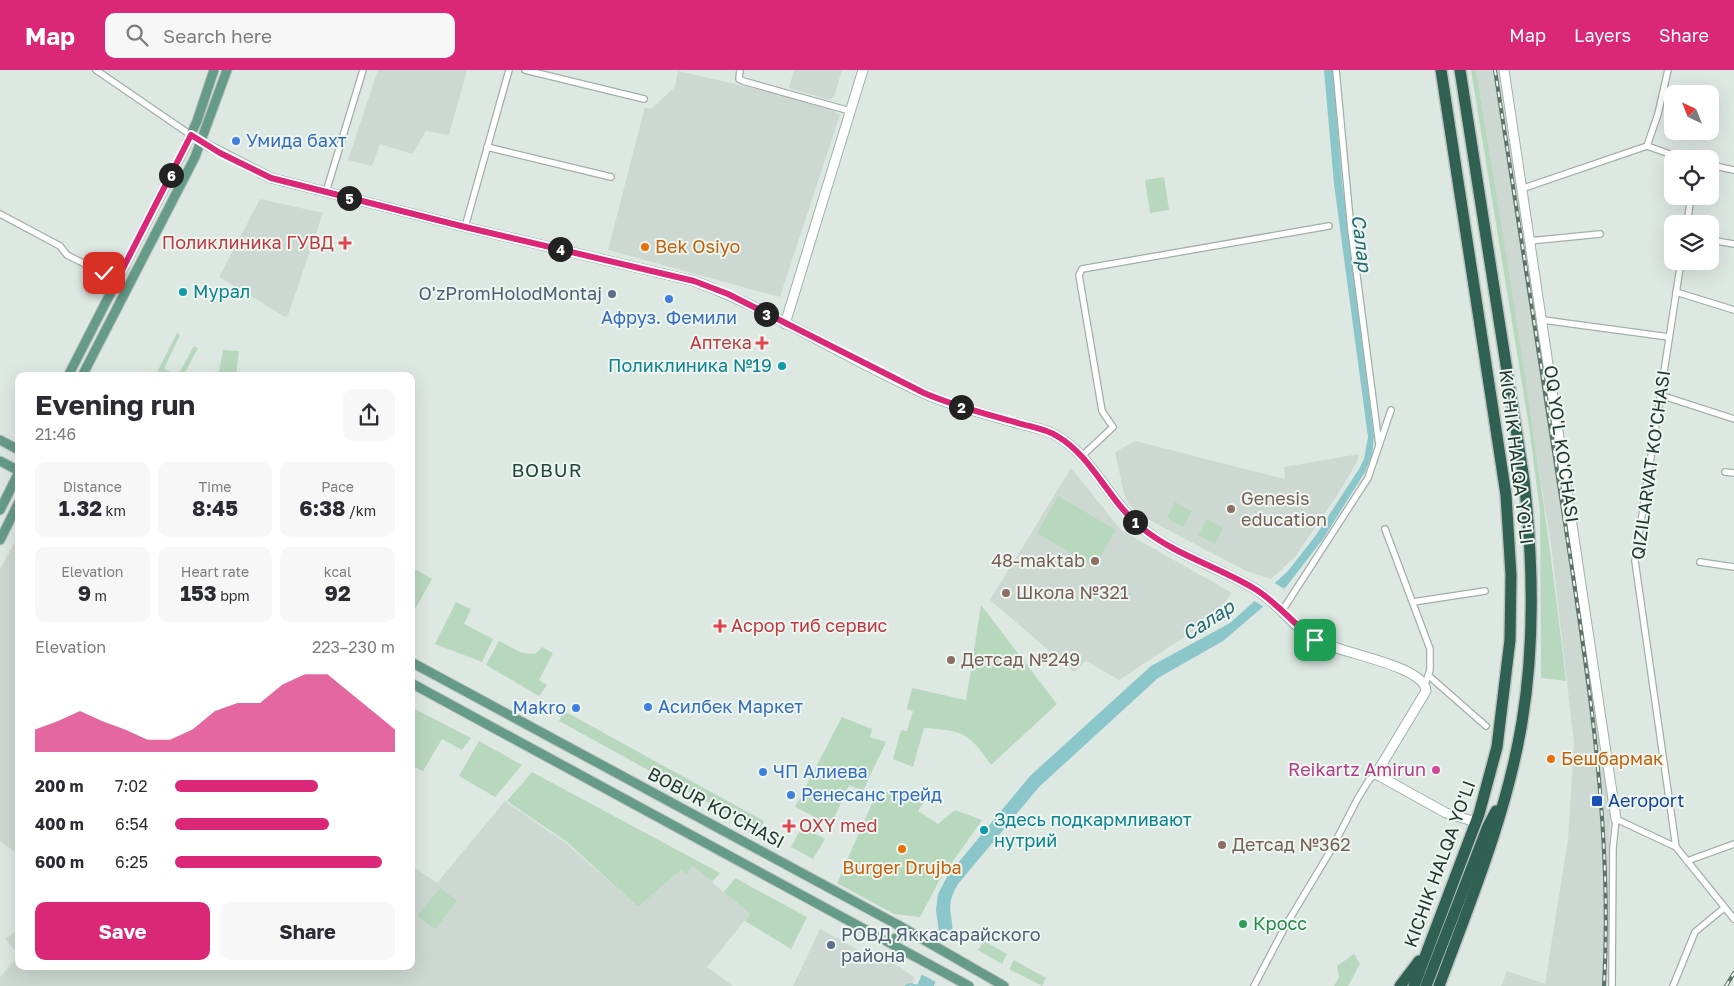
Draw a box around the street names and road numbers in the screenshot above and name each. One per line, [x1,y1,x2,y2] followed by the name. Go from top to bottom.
[1540,364,1584,524] street label: OQ YO'L KO'CHASI
[1495,368,1539,546] street label: KICHIK HALQA YO'LI
[1626,369,1674,561] street label: QIZILARVAT KO'CHASI
[644,762,789,852] street label: BOBUR KO'CHASI
[1399,777,1479,950] street label: KICHIK HALQA YO'LI

